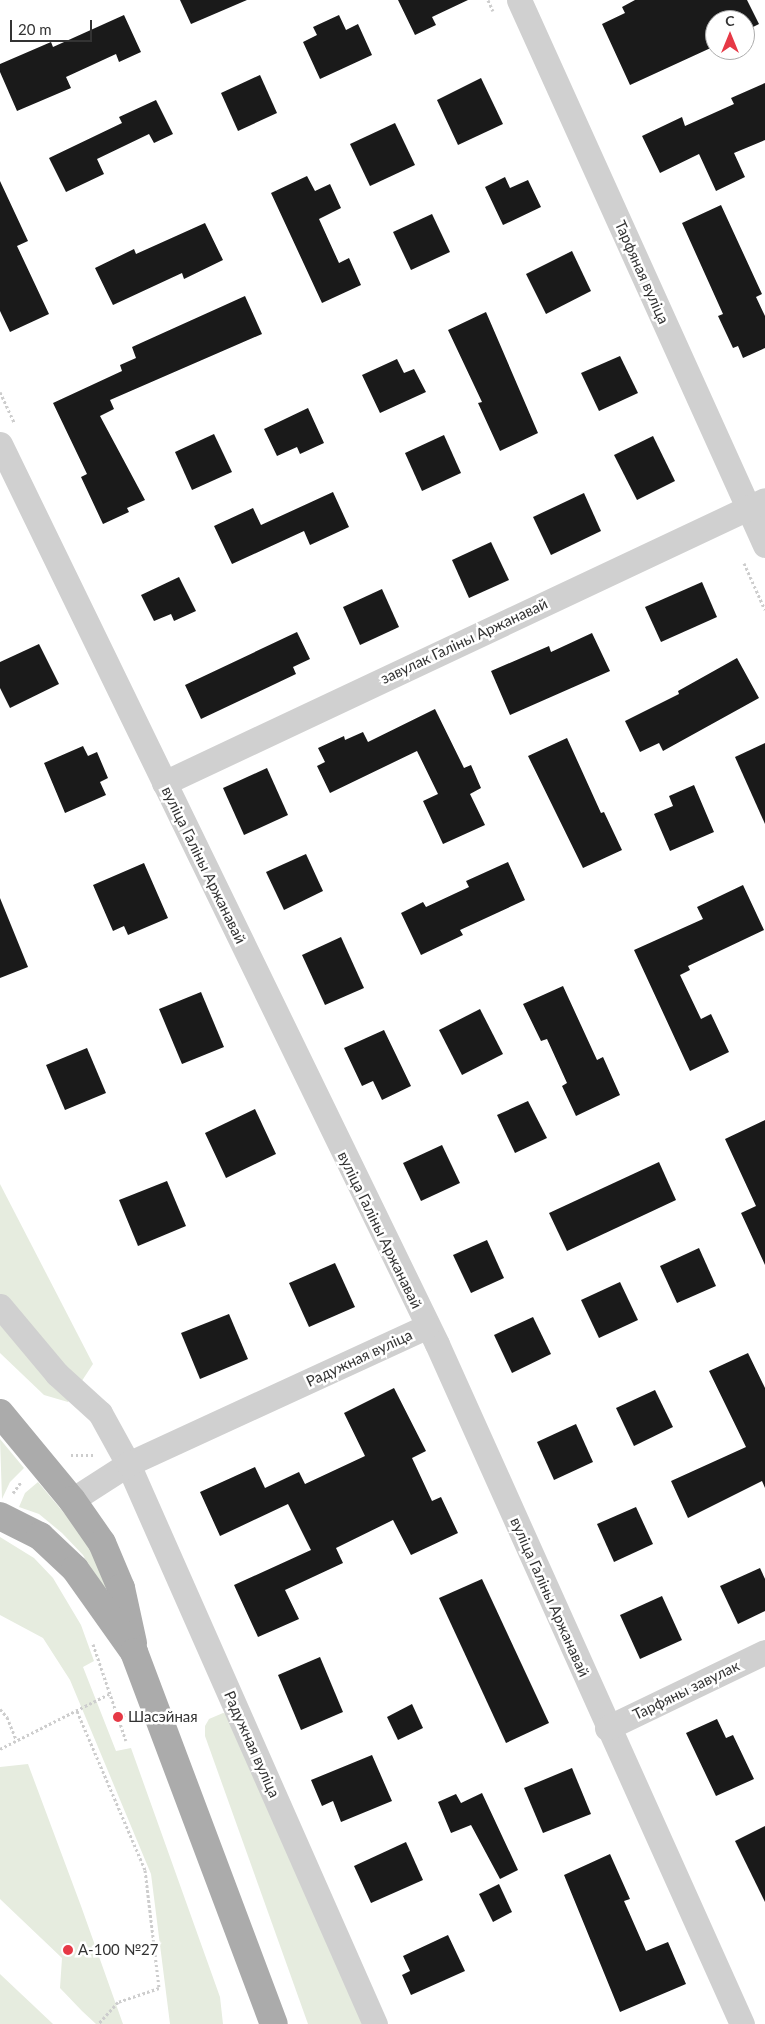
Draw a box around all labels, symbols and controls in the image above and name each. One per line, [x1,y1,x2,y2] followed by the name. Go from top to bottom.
[12,10,95,42] scale bar
[705,10,755,60] north arrow
[725,12,735,29] text: С
[18,20,52,38] text: 20 m
[611,218,673,326] street label: Тарфяная вуліца
[378,594,550,688] street label: завулак Галіны Аржанавай
[158,783,250,947] street label: вуліца Галіны Аржанавай
[334,1148,426,1312] street label: вуліца Галіны Аржанавай
[303,1326,415,1390] street label: Радужная вуліца
[507,1514,593,1680] street label: вуліца Галіны Аржанавай
[630,1656,742,1724] street label: Тарфяны завулак
[220,1688,284,1800] street label: Радужная вуліца
[128,1708,198,1726] place label: Шасэйная
[112,1711,124,1723] marker: Шасэйная
[78,1941,158,1959] place label: А-100 №27
[62,1944,74,1956] marker: А-100 №27

